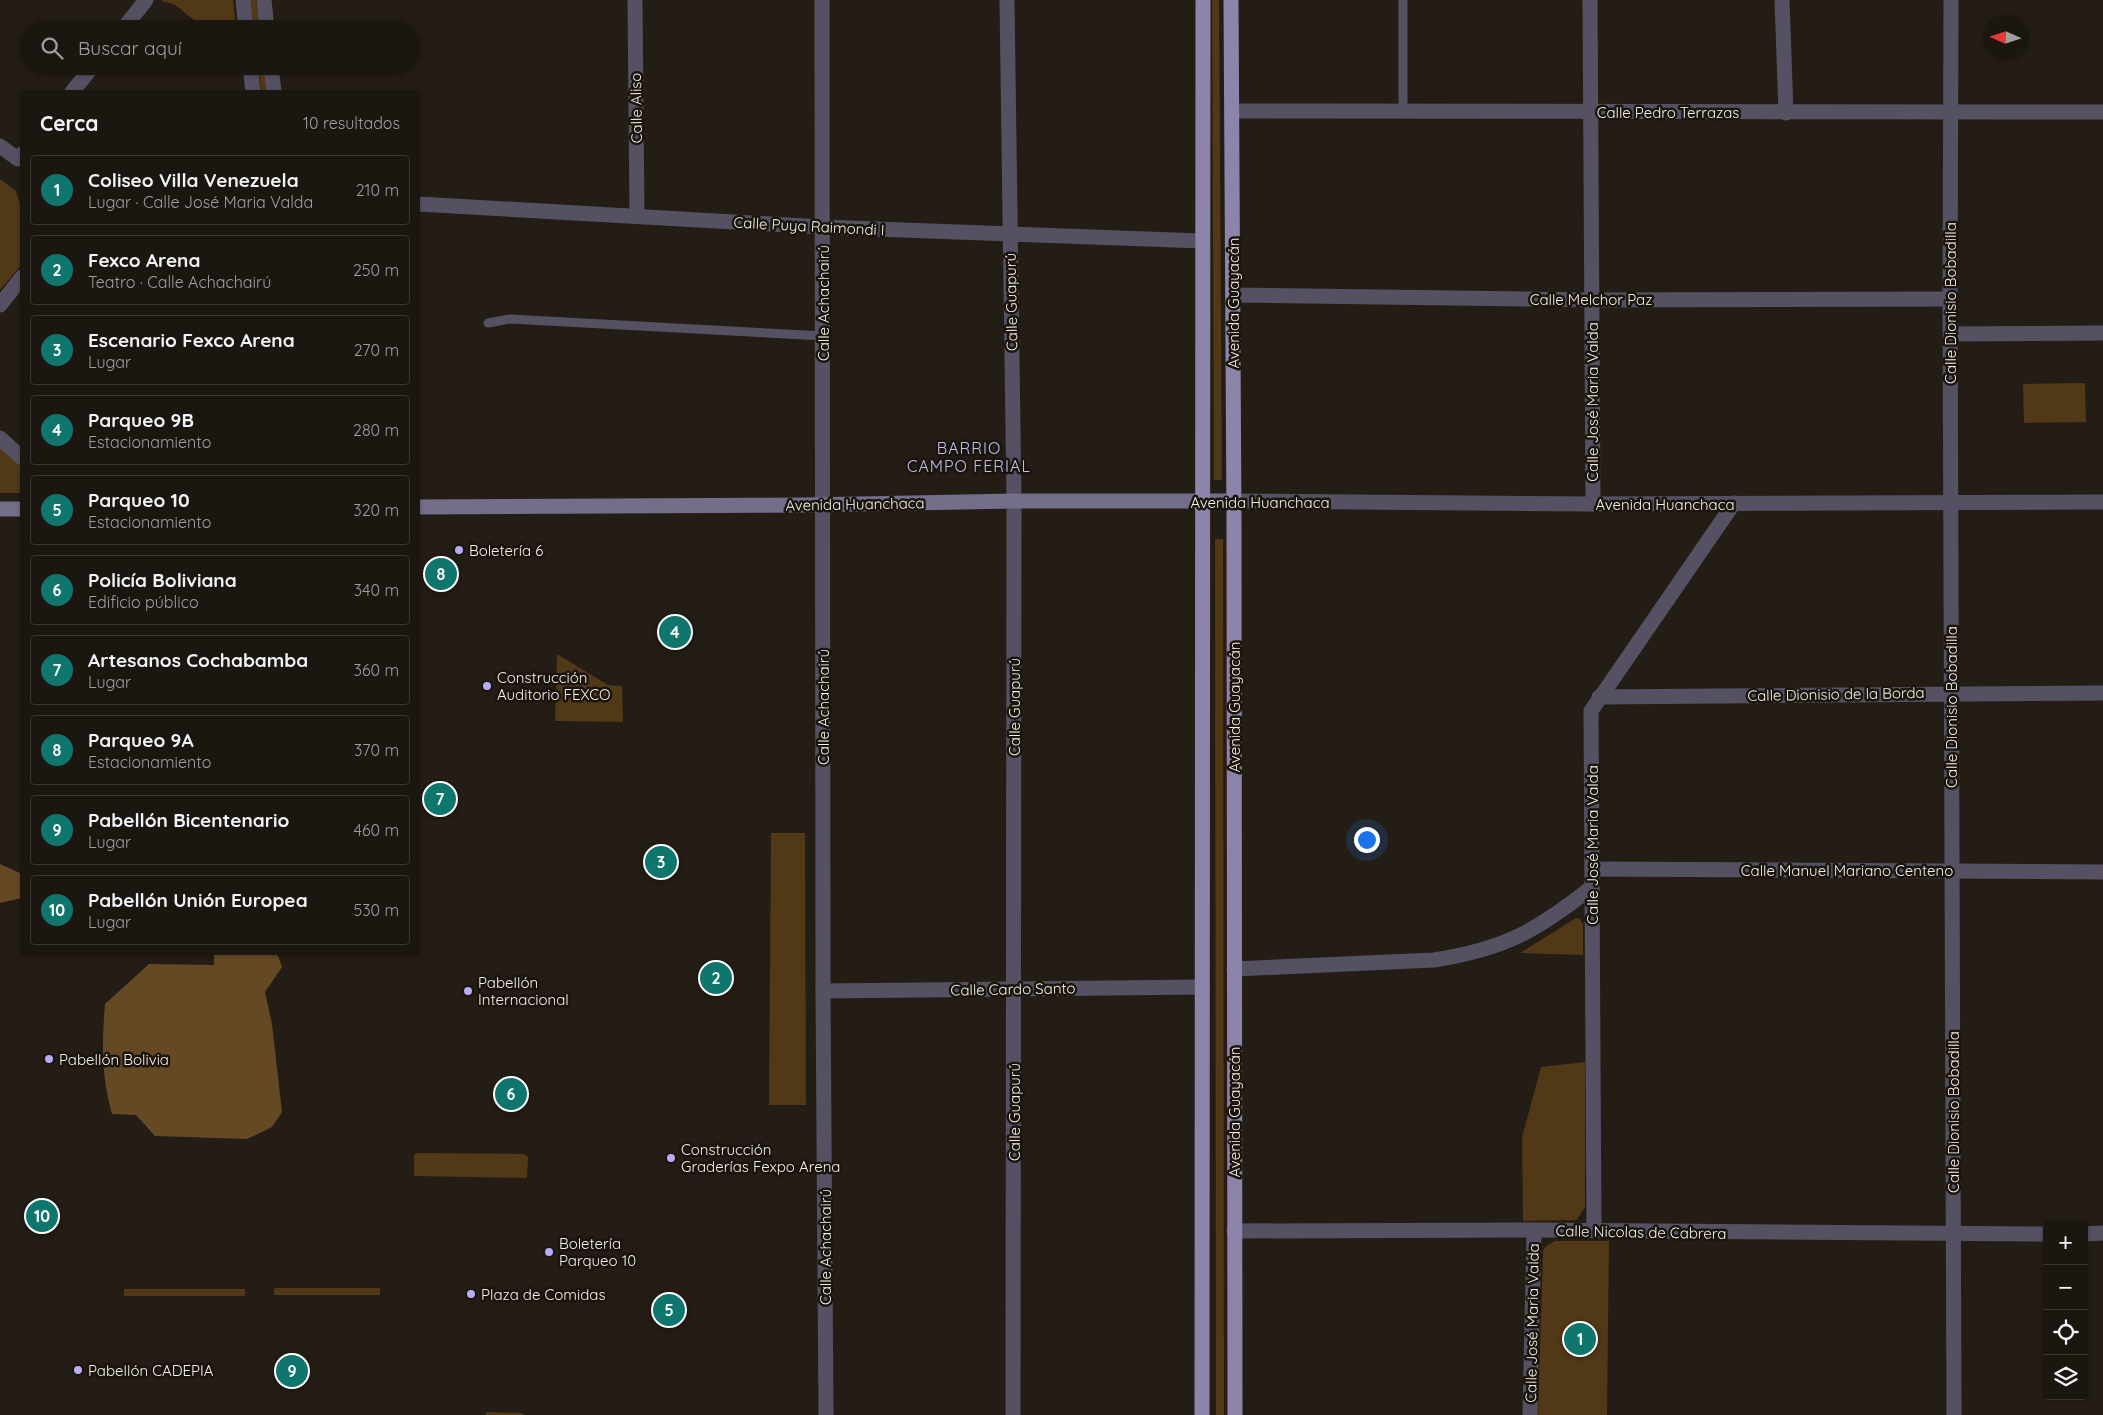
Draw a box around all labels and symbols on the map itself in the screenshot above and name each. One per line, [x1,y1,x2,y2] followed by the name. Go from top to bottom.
[1983,15,2028,60] north arrow
[626,73,646,143] street label: Calle Aliso
[1597,103,1739,122] street label: Calle Pedro Terrazas
[733,213,885,239] street label: Calle Puya Raimondi I
[1941,222,1960,384] street label: Calle Dionisio Bobadilla
[1224,238,1243,368] street label: Avenida Guayacán
[814,245,833,361] street label: Calle Achachairú
[1001,253,1021,351] street label: Calle Guapurú
[1530,290,1652,309] street label: Calle Melchor Paz
[1583,322,1602,482] street label: Calle José Maria Valda
[907,438,1031,476] district label: BARRIO CAMPO FERIAL
[785,493,925,515] street label: Avenida Huanchaca
[1190,493,1330,512] street label: Avenida Huanchaca
[1595,495,1735,514] street label: Avenida Huanchaca
[469,541,543,560] place label: Boletería 6
[453,544,465,556] marker: Boletería 6
[425,555,457,593] pin: 8
[659,613,691,651] pin: 4
[1942,626,1961,788] street label: Calle Dionisio Bobadilla
[1225,642,1244,772] street label: Avenida Guayacán
[814,649,833,765] street label: Calle Achachairú
[1005,658,1024,756] street label: Calle Guapurú
[497,668,611,704] place label: Construcción Auditorio FEXCO
[481,680,493,692] marker: Construcción Auditorio FEXCO
[1747,683,1925,705] street label: Calle Dionisio de la Borda
[1583,765,1602,925] street label: Calle José Maria Valda
[424,780,456,818] pin: 7
[1354,827,1380,853] your location
[645,843,677,881] pin: 3
[1741,861,1953,880] street label: Calle Manuel Mariano Centeno
[700,959,732,997] pin: 2
[478,973,569,1009] place label: Pabellón Internacional
[950,978,1076,1000] street label: Calle Cardo Santo
[462,985,474,997] marker: Pabellón Internacional
[1944,1031,1963,1193] street label: Calle Dionisio Bobadilla
[1225,1047,1244,1177] street label: Avenida Guayacán
[59,1050,169,1069] place label: Pabellón Bolivia
[43,1053,55,1065] marker: Pabellón Bolivia
[1005,1063,1024,1161] street label: Calle Guapurú
[495,1075,527,1113] pin: 6
[681,1140,840,1176] place label: Construcción Graderías Fexpo Arena
[665,1152,677,1164] marker: Construcción Graderías Fexpo Arena
[816,1189,835,1305] street label: Calle Achachairú
[26,1197,58,1235] pin: 10
[1555,1221,1727,1243] street label: Calle Nicolas de Cabrera
[559,1234,636,1270] place label: Boletería Parqueo 10
[1521,1243,1543,1403] street label: Calle José Maria Valda
[543,1246,555,1258] marker: Boletería Parqueo 10
[481,1285,605,1304] place label: Plaza de Comidas
[465,1288,477,1300] marker: Plaza de Comidas
[653,1291,685,1329] pin: 5
[1564,1320,1596,1358] pin: 1
[276,1352,308,1390] pin: 9
[88,1361,214,1380] place label: Pabellón CADEPIA
[72,1364,84,1376] marker: Pabellón CADEPIA

